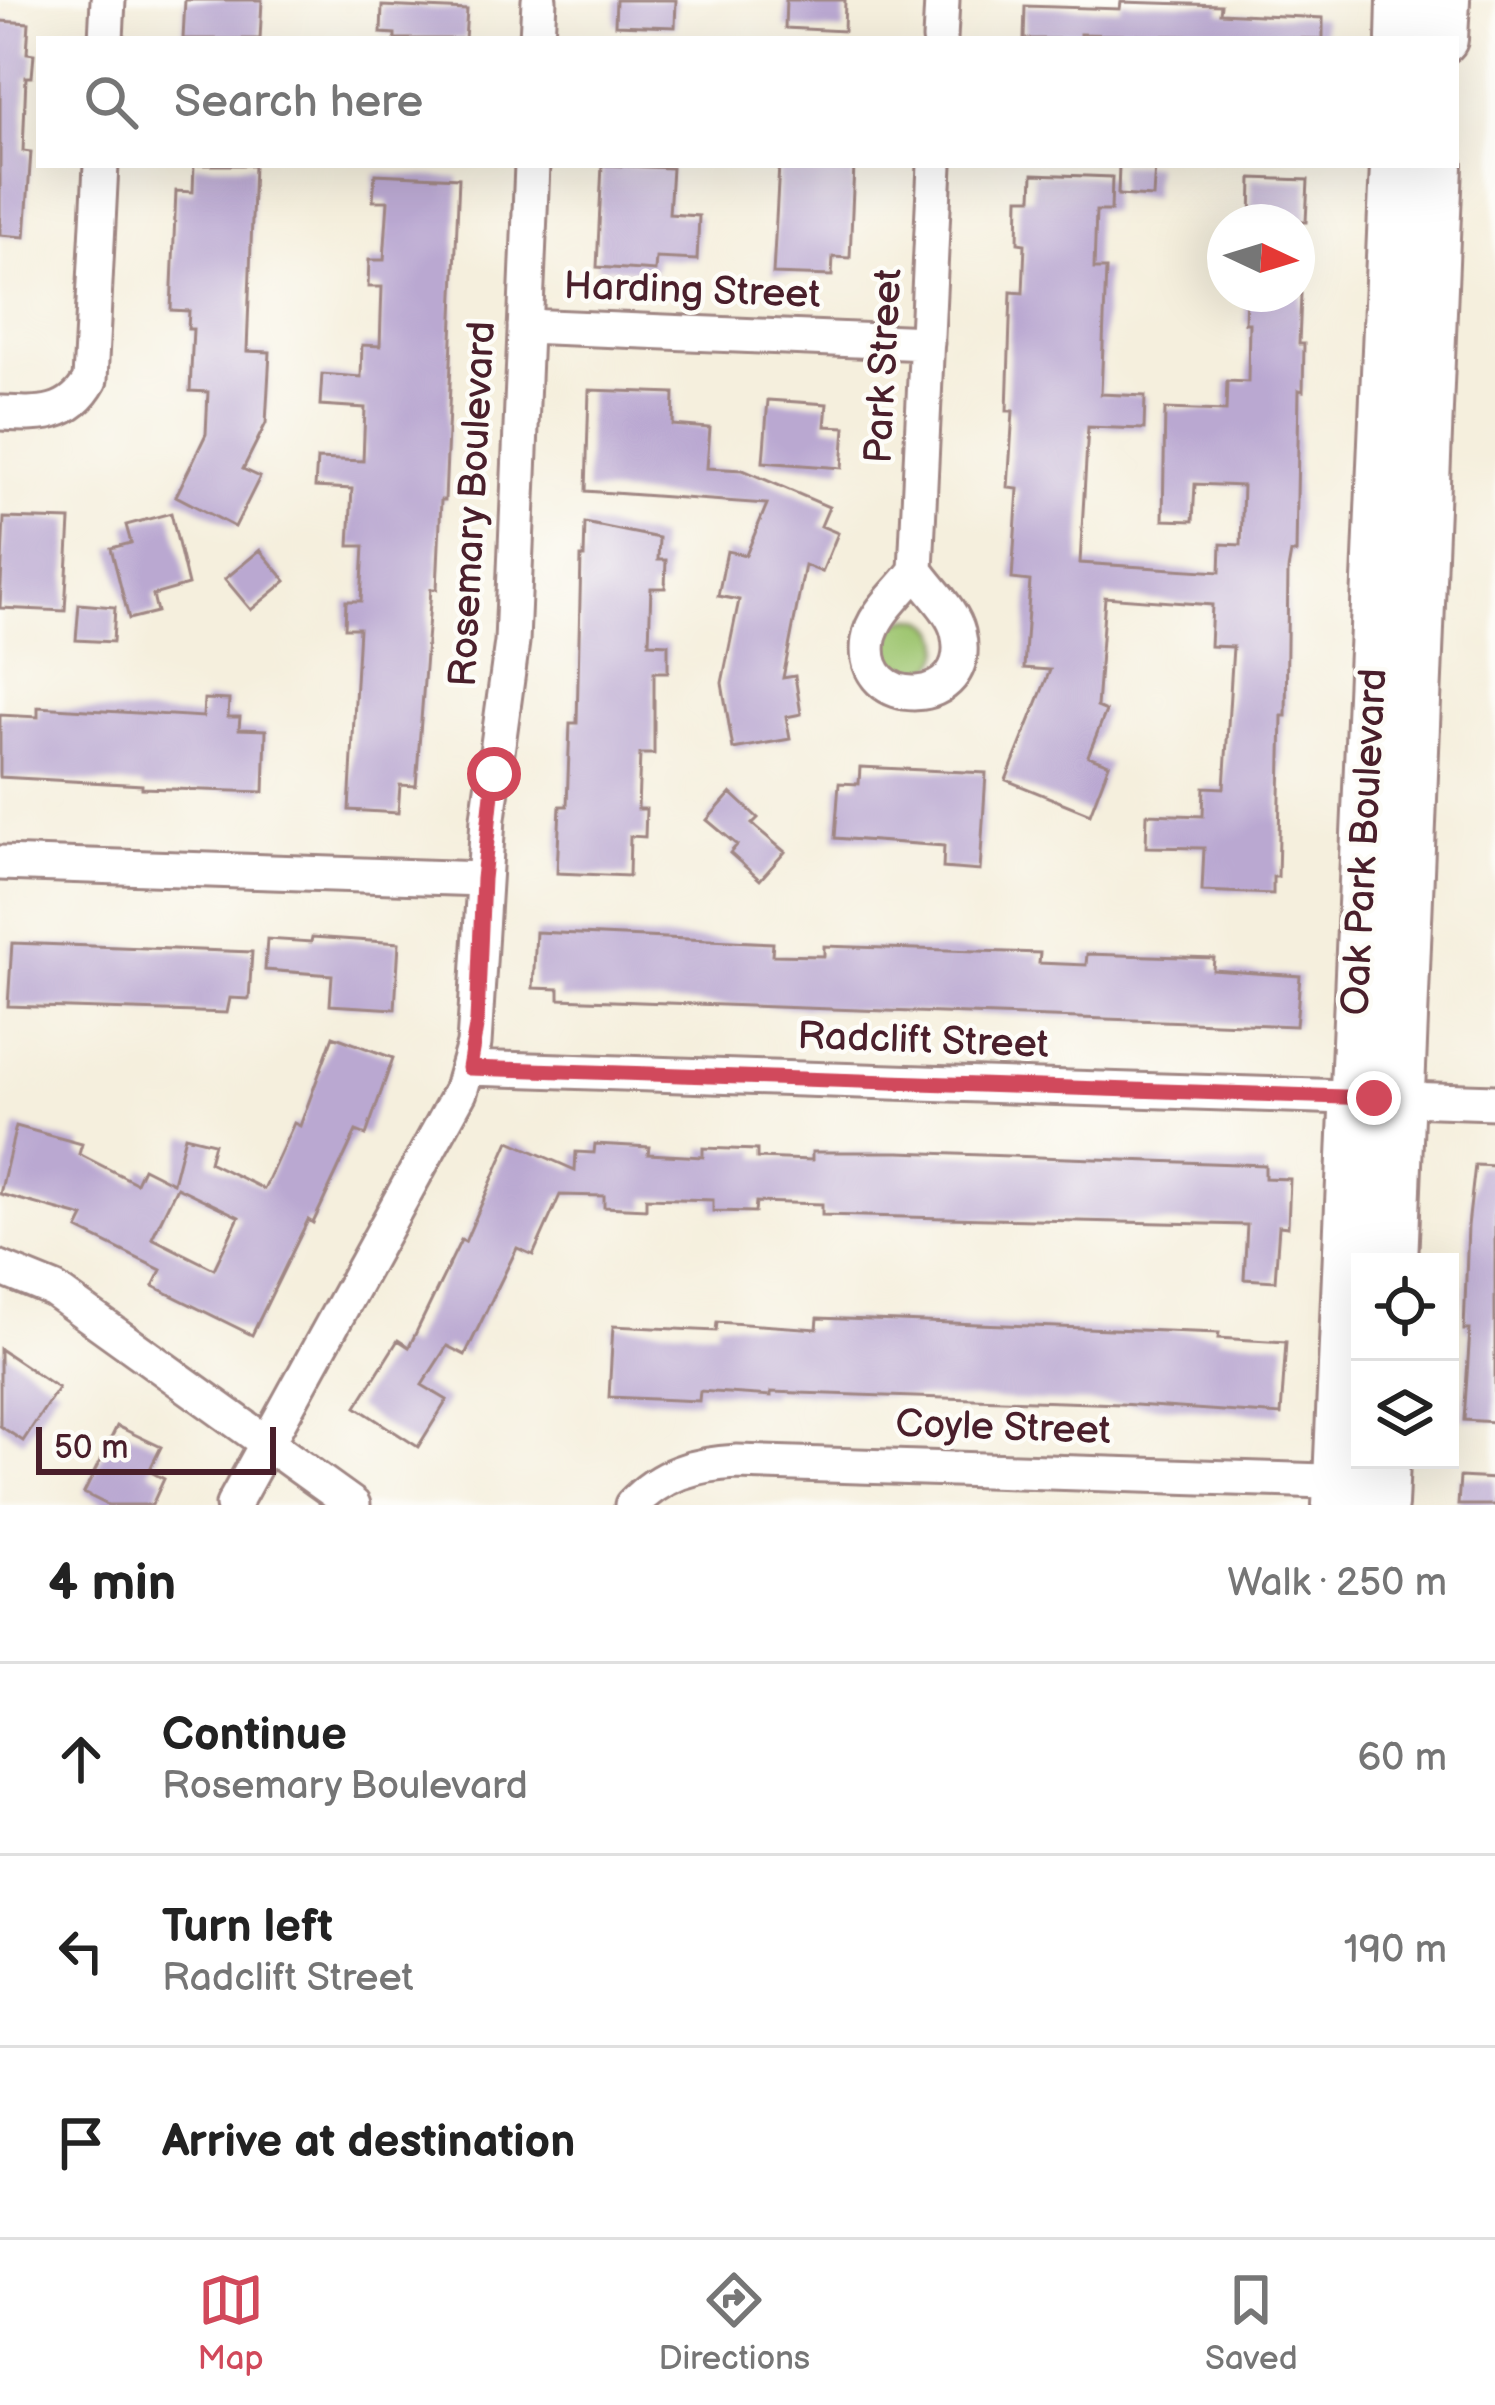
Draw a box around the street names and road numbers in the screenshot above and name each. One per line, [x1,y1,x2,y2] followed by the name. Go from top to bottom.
[563,263,821,319] street label: Harding Street
[855,267,913,465] street label: Park Street
[440,320,506,688] street label: Rosemary Boulevard
[1332,667,1398,1017] street label: Oak Park Boulevard
[796,1013,1050,1069] street label: Radclift Street
[895,1401,1111,1455] street label: Coyle Street

